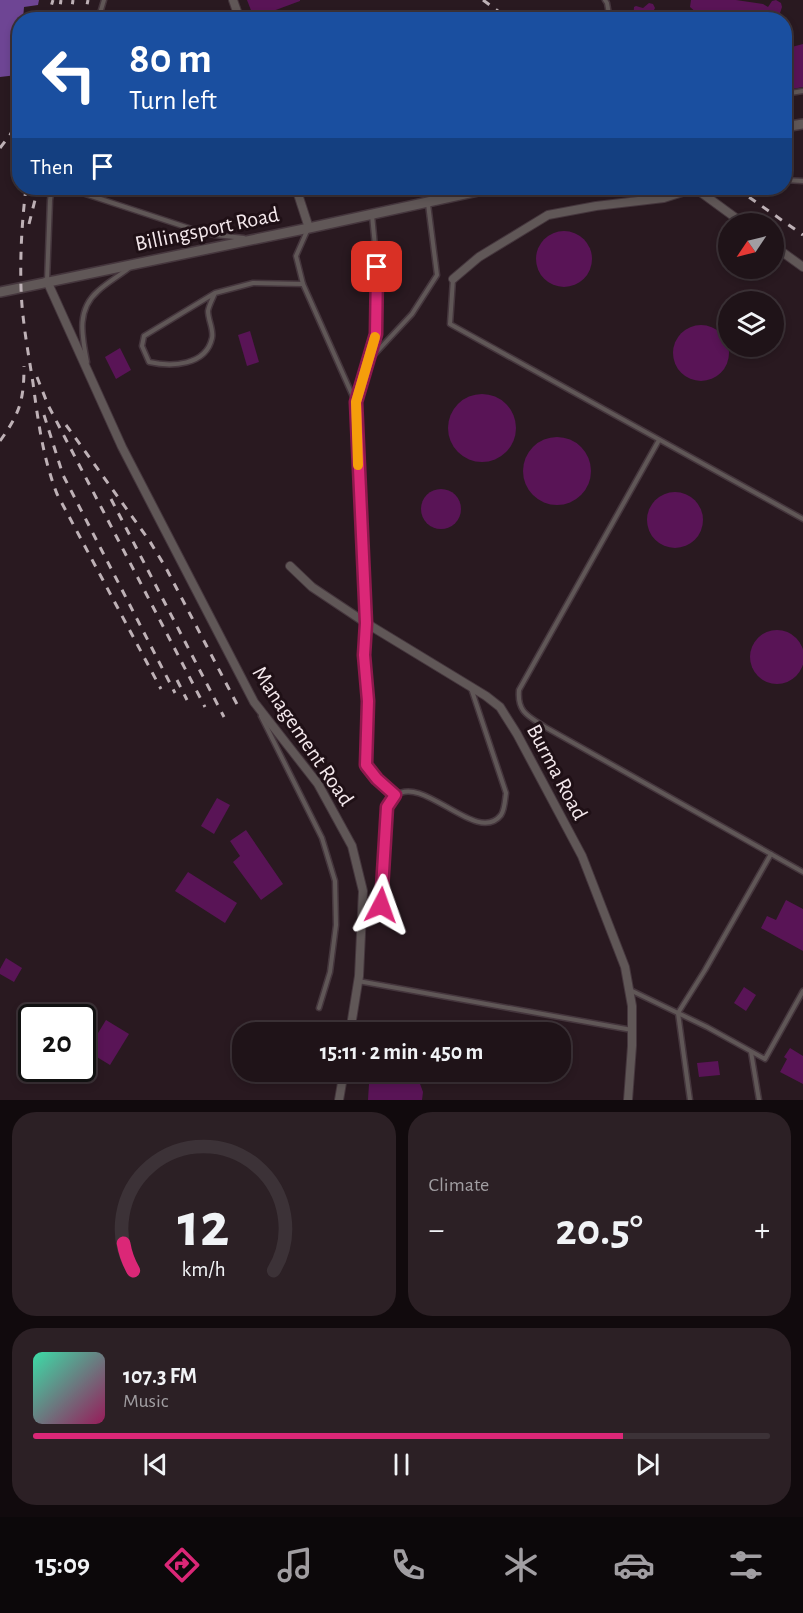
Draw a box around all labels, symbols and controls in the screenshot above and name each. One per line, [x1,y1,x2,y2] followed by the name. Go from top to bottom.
[30,36,108,114] icon: left
[129,38,212,80] text: 80 m
[129,87,217,114] text: Turn left
[86,150,119,183] icon: arrive
[30,156,74,178] text: Then
[133,203,281,255] street label: Billingsport Road
[718,213,784,279] north arrow
[718,213,784,357] map controls
[351,241,402,292] pin
[360,250,393,283] icon: arrive
[718,291,784,357] button: layers
[248,662,358,810] street label: Management Road
[523,720,591,824] street label: Burma Road
[349,873,413,937] position arrow
[18,1004,96,1082] speed limit sign: 20
[320,1041,483,1063] text: 15:11 · 2 min · 450 m
[429,1175,489,1195] text: Climate
[178,1195,230,1257] text: 12
[555,1208,643,1253] text: 20.5°
[429,1214,444,1247] text: −
[754,1214,770,1247] text: +
[182,1259,226,1280] text: km/h
[123,1365,197,1387] text: 107.3 FM
[123,1391,169,1411] text: Music
[139,1448,172,1481] icon: previous
[385,1448,418,1481] icon: pause
[631,1448,664,1481] icon: next
[161,1544,203,1586] icon: directions
[274,1544,316,1586] icon: music
[387,1544,429,1586] icon: phone
[500,1544,542,1586] icon: climate
[613,1544,655,1586] icon: car
[725,1544,767,1586] icon: filters
[35,1551,90,1578] text: 15:09

